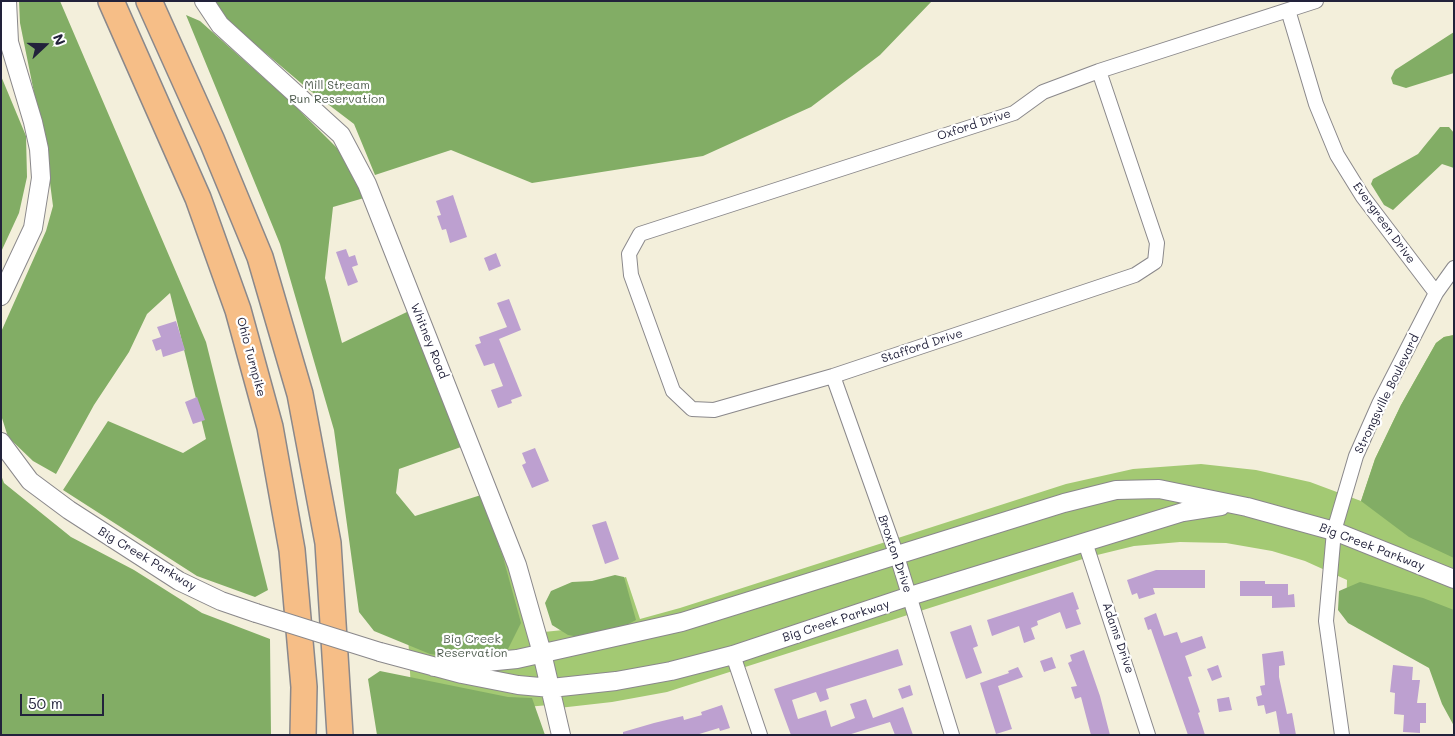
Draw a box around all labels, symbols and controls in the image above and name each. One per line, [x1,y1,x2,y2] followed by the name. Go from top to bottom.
[20,20,70,70] north arrow
[49,31,70,48] text: N
[289,78,385,106] park label: Mill Stream Run Reservation
[935,106,1013,144] street label: Oxford Drive
[1350,180,1418,266] street label: Evergreen Drive
[407,301,451,381] street label: Whitney Road
[233,316,269,398] street label: Ohio Turnpike
[879,326,965,366] street label: Stafford Drive
[1352,332,1422,456] street label: Strongsville Boulevard
[875,513,915,595] street label: Broxton Drive
[1317,520,1427,574] street label: Big Creek Parkway
[95,524,199,594] street label: Big Creek Parkway
[781,597,891,645] street label: Big Creek Parkway
[1099,601,1137,675] street label: Adams Drive
[437,632,507,660] park label: Big Creek Reservation
[22,684,106,716] scale bar
[28,693,63,713] text: 50 m

